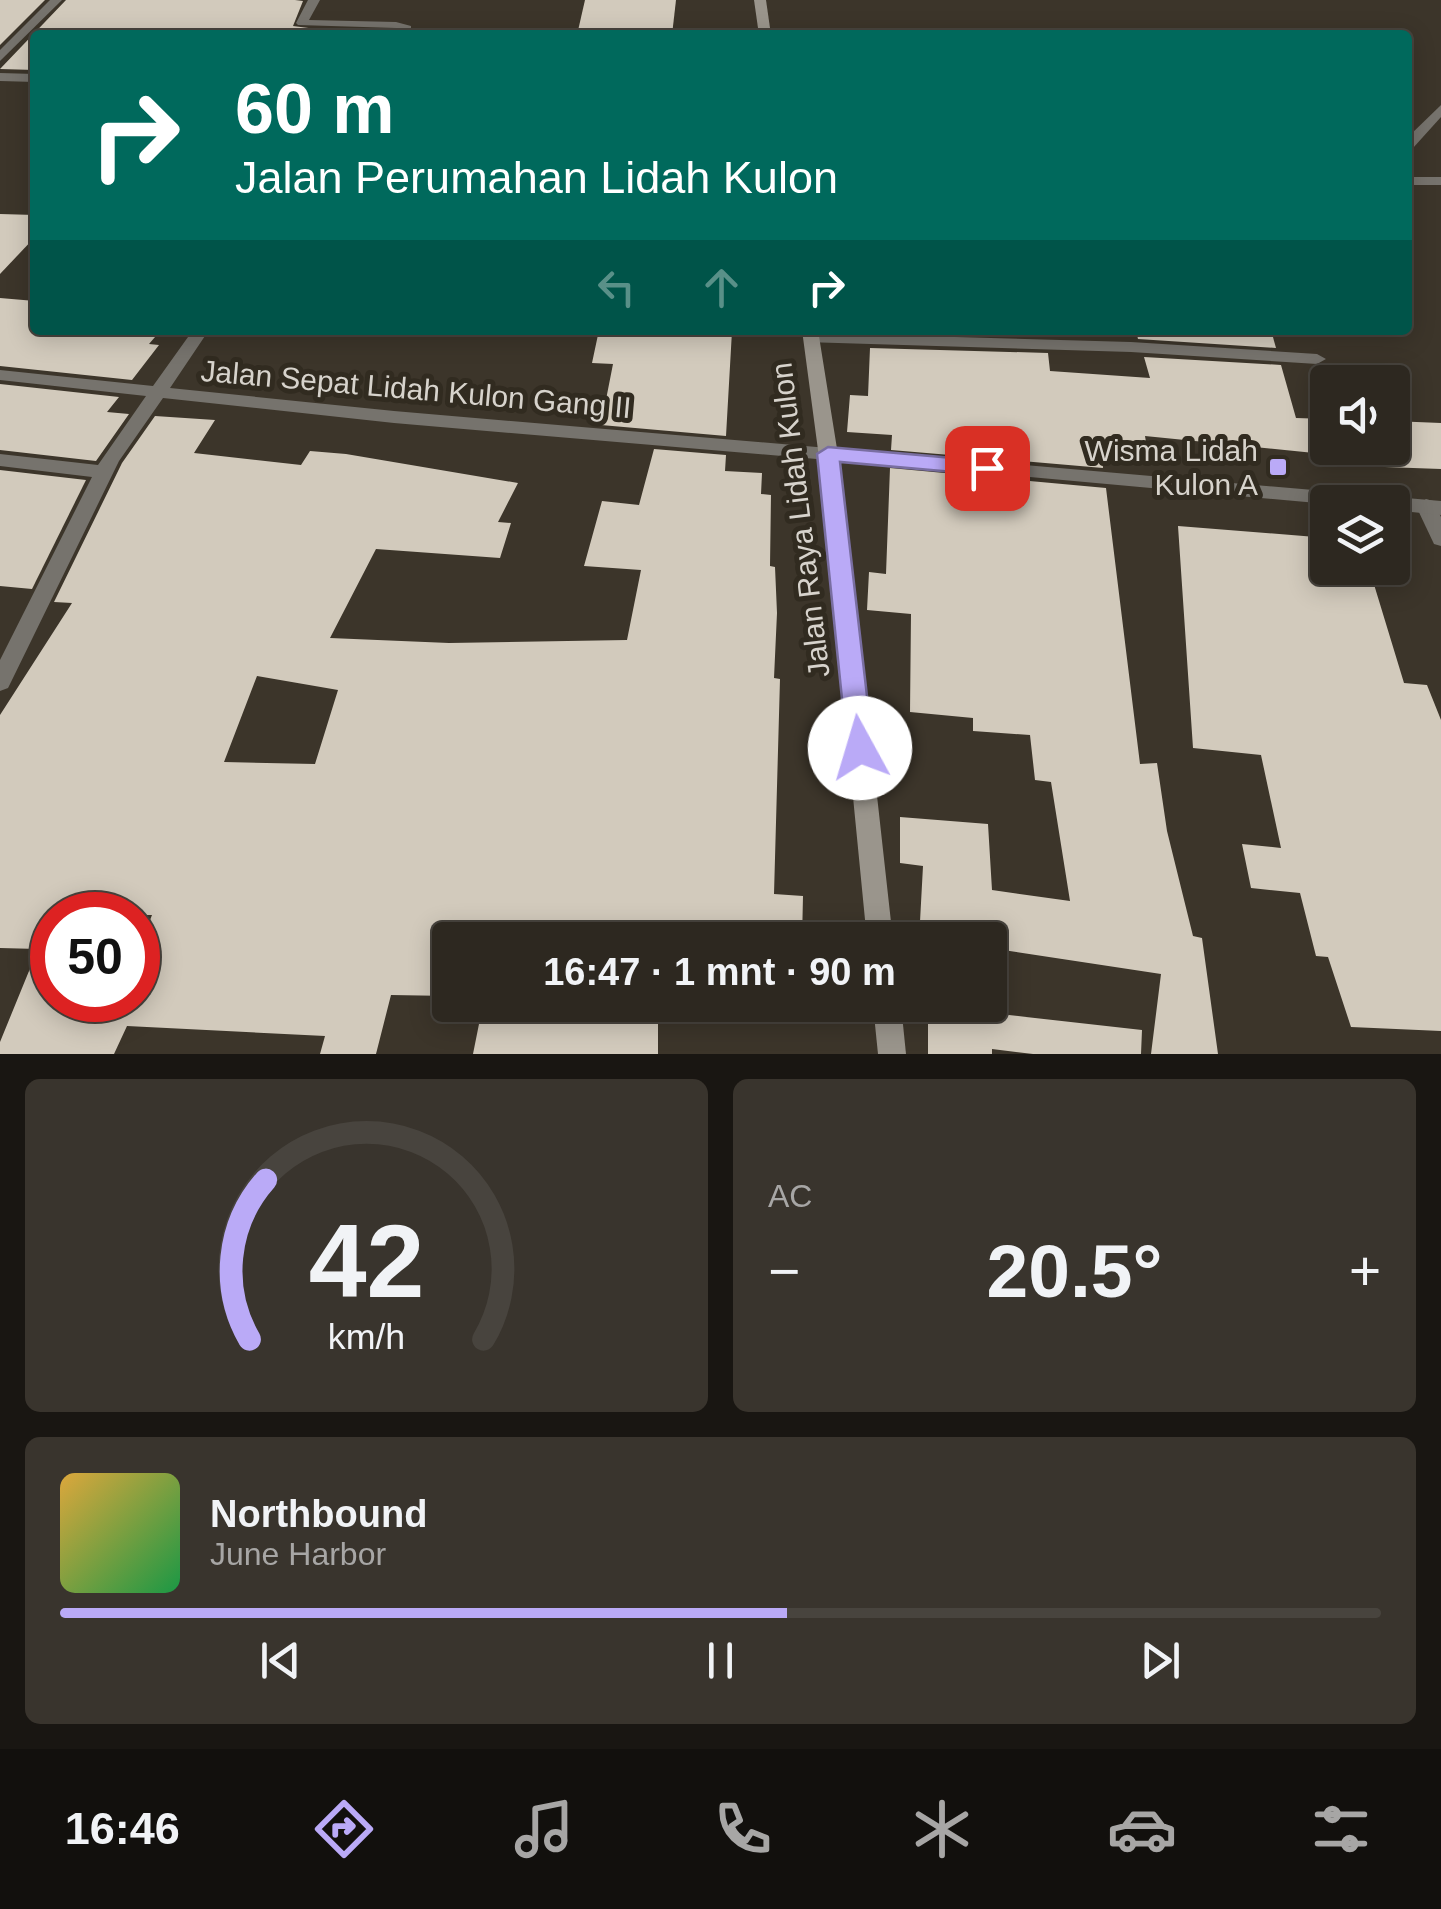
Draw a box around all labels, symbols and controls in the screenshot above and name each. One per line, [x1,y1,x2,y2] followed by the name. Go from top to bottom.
[70,70,200,200] icon: right
[235,70,395,148] text: 60 m
[235,152,838,203] text: Jalan Perumahan Lidah Kulon
[589,260,644,315] icon: left
[694,260,749,315] icon: ahead
[799,260,854,315] icon: right
[199,354,633,424] street label: Jalan Sepat Lidah Kulon Gang II
[764,361,836,679] street label: Jalan Raya Lidah Kulon
[1310,365,1410,585] map controls
[1310,365,1410,465] button: sound
[945,426,1030,511] pin
[1085,434,1258,501] place label: Wisma Lidah Kulon A
[960,441,1015,496] icon: arrive
[1267,456,1289,478] marker: Wisma Lidah Kulon A
[1310,485,1410,585] button: layers
[808,696,912,800] position arrow
[30,892,160,1022] speed limit sign: 50
[543,951,896,993] text: 16:47 · 1 mnt · 90 m
[768,1178,812,1214] text: AC
[309,1203,424,1319] text: 42
[987,1229,1162,1313] text: 20.5°
[768,1240,800,1302] text: −
[1349,1240,1381,1302] text: +
[328,1317,405,1357] text: km/h
[210,1493,427,1535] text: Northbound
[210,1536,386,1572] text: June Harbor
[253,1633,308,1688] icon: previous
[693,1633,748,1688] icon: pause
[1133,1633,1188,1688] icon: next
[309,1794,379,1864] icon: directions
[509,1794,579,1864] icon: music
[708,1794,778,1864] icon: phone
[907,1794,977,1864] icon: climate
[1107,1794,1177,1864] icon: car
[1306,1794,1376,1864] icon: filters
[65,1803,180,1854] text: 16:46

